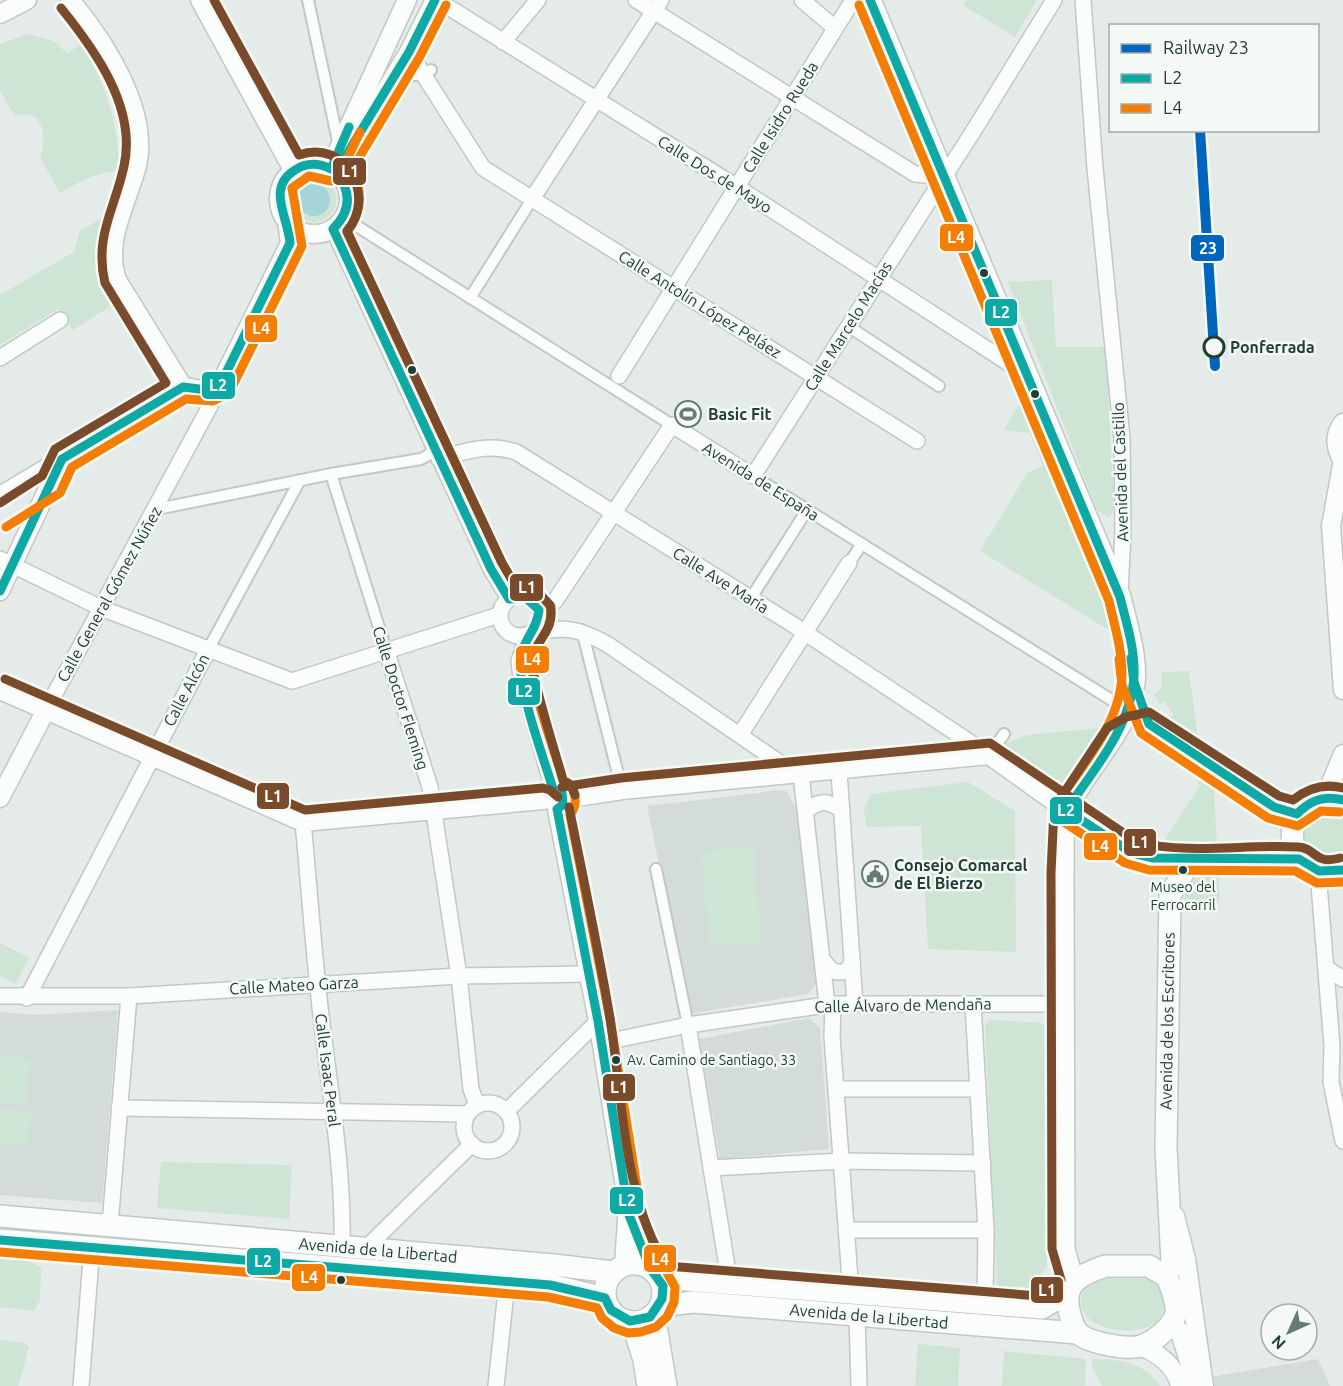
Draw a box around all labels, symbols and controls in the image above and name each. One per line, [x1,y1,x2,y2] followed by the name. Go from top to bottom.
[1109,24,1319,132] legend
[1163,37,1249,57] text: Railway 23
[739,58,821,176] street label: Calle Isidro Rueda
[1163,67,1182,87] text: L2
[1163,97,1182,117] text: L4
[655,132,775,216] street label: Calle Dos de Mayo
[332,157,367,186] line badge: L1
[341,162,359,180] text: L1
[939,223,974,252] line badge: L4
[947,228,965,246] text: L4
[1190,234,1225,262] line badge: 23
[1199,239,1217,257] text: 23
[615,246,785,362] street label: Calle Antolín López Peláez
[801,258,895,394] street label: Calle Marcelo Macías
[978,267,990,279] unlabelled marker
[984,298,1018,327] line badge: L2
[992,303,1010,321] text: L2
[244,314,278,343] line badge: L4
[252,319,270,337] text: L4
[1203,336,1225,358] marker: Ponferrada
[1230,338,1315,356] place label: Ponferrada
[406,364,418,376] unlabelled marker
[201,371,236,400] line badge: L2
[209,376,227,394] text: L2
[1029,388,1041,400] unlabelled marker
[673,399,703,429] sports icon: Basic Fit
[1109,402,1131,542] street label: Avenida del Castillo
[708,405,771,423] place label: Basic Fit
[699,438,823,524] street label: Avenida de España
[53,503,165,685] street label: Calle General Gómez Núñez
[670,543,772,617] street label: Calle Ave María
[509,573,544,602] line badge: L1
[518,578,536,596] text: L1
[369,624,433,772] street label: Calle Doctor Fleming
[515,645,550,674] line badge: L4
[523,650,541,668] text: L4
[159,651,213,729] street label: Calle Alcón
[507,677,541,706] line badge: L2
[515,682,533,700] text: L2
[256,782,290,810] line badge: L1
[264,787,282,805] text: L1
[1049,796,1083,825] line badge: L2
[1057,801,1075,819] text: L2
[1123,828,1157,857] line badge: L1
[1083,832,1118,861] line badge: L4
[1131,833,1149,851] text: L1
[1091,837,1109,855] text: L4
[894,856,1028,892] place label: Consejo Comarcal de El Bierzo
[860,859,890,889] public building icon: Consejo Comarcal de El Bierzo
[1177,864,1189,876] marker: Museo del Ferrocarril
[1150,879,1216,913] place label: Museo del Ferrocarril
[1156,932,1178,1110] street label: Avenida de los Escritores
[229,973,359,997] street label: Calle Mateo Garza
[814,992,992,1016] street label: Calle Álvaro de Mendaña
[312,1012,344,1128] street label: Calle Isaac Peral
[627,1052,796,1068] place label: Av. Camino de Santiago, 33
[610,1054,622,1066] marker: Av. Camino de Santiago, 33
[602,1073,636,1102] line badge: L1
[610,1078,628,1096] text: L1
[609,1186,644,1215] line badge: L2
[618,1191,636,1209] text: L2
[298,1234,458,1266] street label: Avenida de la Libertad
[643,1244,677,1273] line badge: L4
[246,1247,281,1276] line badge: L2
[651,1250,669,1268] text: L4
[254,1252,272,1270] text: L2
[291,1263,326,1292] line badge: L4
[300,1268,318,1286] text: L4
[335,1274,347,1286] unlabelled marker
[1030,1276,1064,1304] line badge: L1
[1038,1281,1056,1299] text: L1
[789,1300,949,1332] street label: Avenida de la Libertad
[1259,1302,1319,1362] north arrow
[1268,1332,1289,1353] text: N

